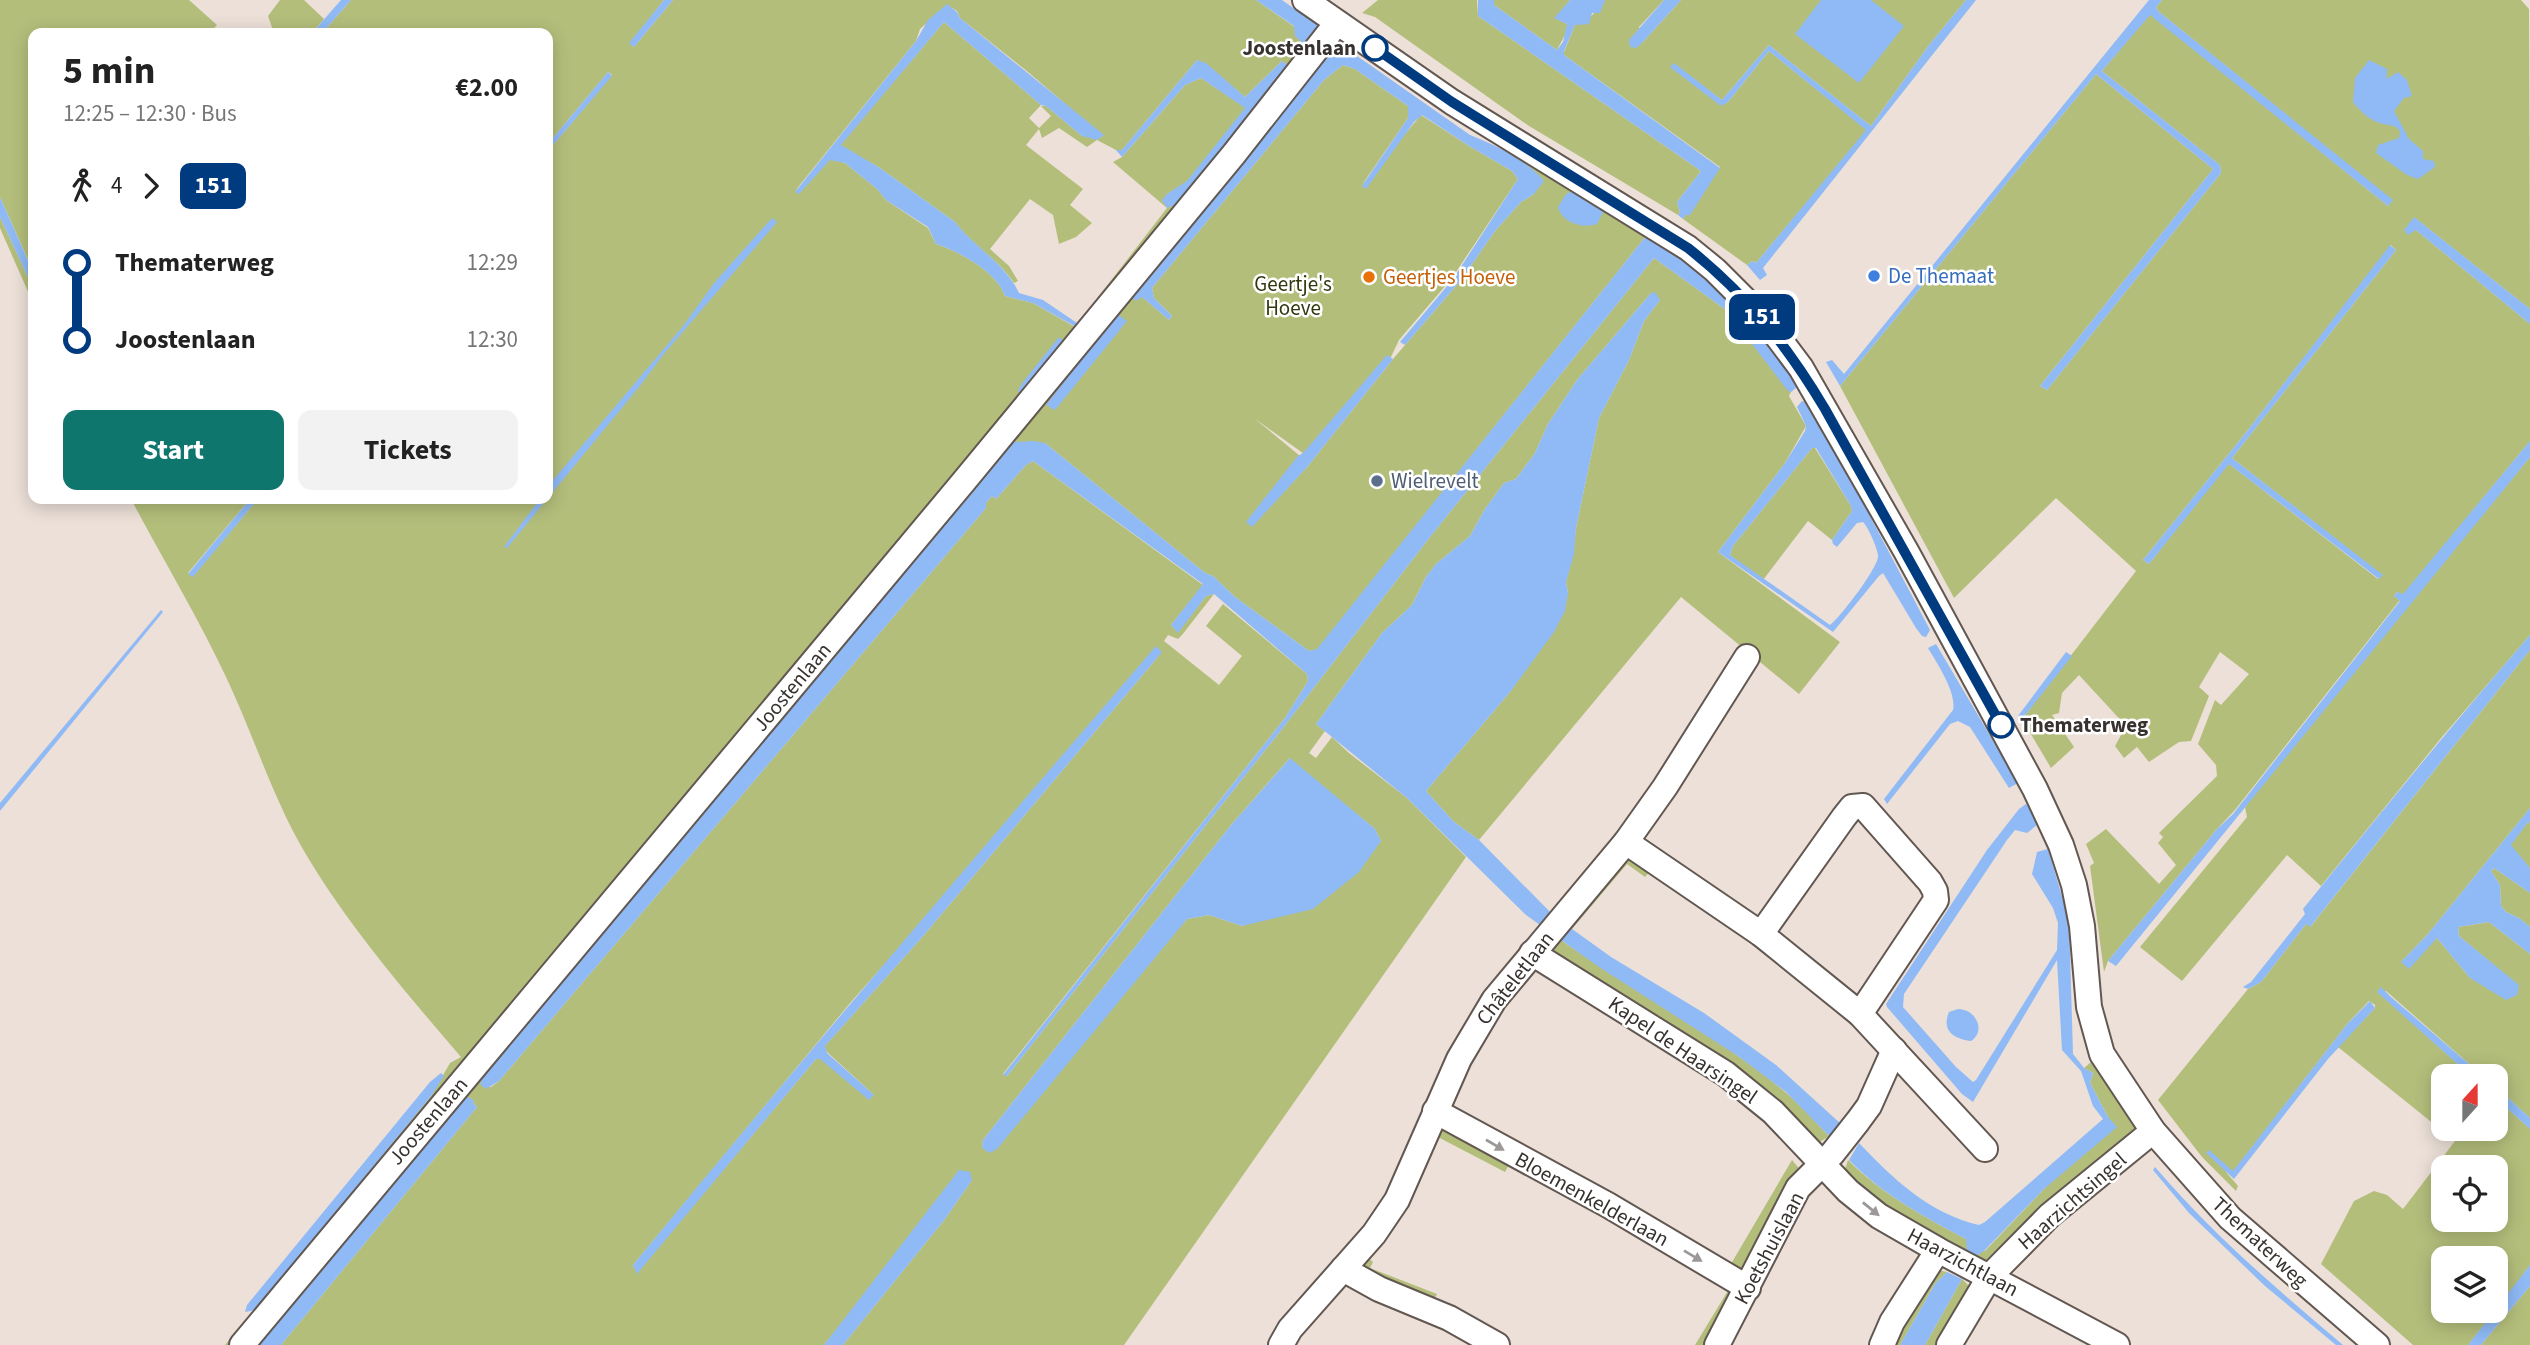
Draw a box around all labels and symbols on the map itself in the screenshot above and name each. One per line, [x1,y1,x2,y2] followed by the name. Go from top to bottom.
[1243,33,1356,63] place label: Joostenlaan
[1362,35,1388,61] marker: Joostenlaan
[1888,261,1994,291] place label: De Themaat
[1383,262,1516,292] place label: Geertjes Hoeve
[1866,268,1882,284] marker: De Themaat
[1254,269,1332,323] park label: Geertje's Hoeve
[1361,269,1377,285] marker: Geertjes Hoeve
[1722,294,1802,340] line badge: 151
[1391,466,1479,496] place label: Wielrevelt
[1369,473,1385,489] marker: Wielrevelt
[746,636,838,738] street label: Joostenlaan
[2020,710,2148,740] place label: Thematerweg
[1988,712,2014,738] marker: Thematerweg
[1469,925,1561,1031] street label: Châteletlaan
[1602,989,1764,1111] street label: Kapel de Haarsingel
[2431,1064,2508,1141] north arrow
[381,1070,475,1172] street label: Joostenlaan
[1485,1139,1504,1151] one-way arrow
[1510,1144,1674,1254] street label: Bloemenkelderlaan
[2011,1145,2133,1257] street label: Haarzichtsingel
[1727,1186,1811,1310] street label: Koetshuislaan
[2205,1190,2315,1295] street label: Thematerweg
[1862,1202,1880,1217] one-way arrow
[1902,1220,2024,1304] street label: Haarzichtlaan
[1684,1249,1703,1262] one-way arrow

